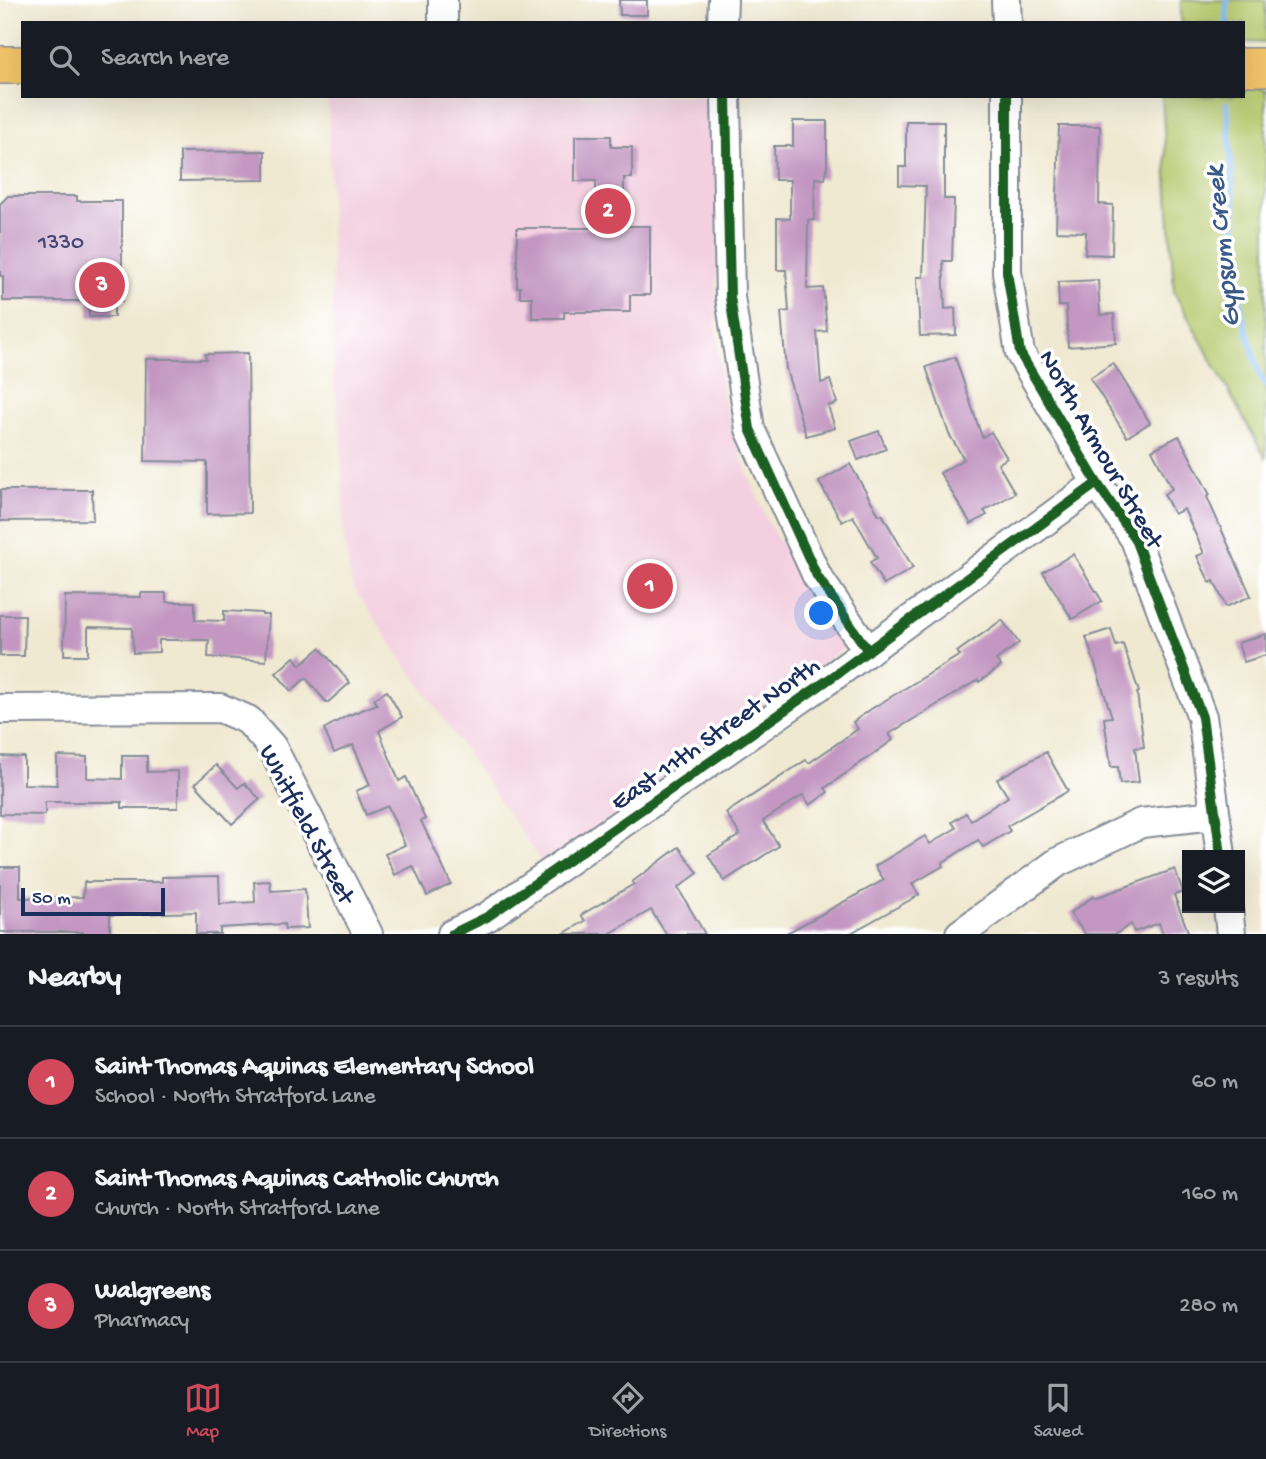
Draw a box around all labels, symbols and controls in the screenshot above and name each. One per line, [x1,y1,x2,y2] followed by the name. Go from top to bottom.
[21,21,1245,98] search box
[45,41,83,79] icon: search
[101,44,229,75] text: Search here
[1199,162,1249,329] water label: Gypsum Creek
[585,185,631,237] pin: 2
[37,230,84,257] house number: 1330
[79,259,125,311] pin: 3
[1030,346,1170,557] street label: North Armour Street
[627,560,673,612] pin: 1
[804,596,838,630] your location
[606,652,827,820] street label: East 11th Street North
[250,740,361,912] street label: Whitfield Street
[1182,850,1245,913] map controls
[1182,850,1245,913] button: layers
[21,885,164,917] scale bar
[32,888,71,911] text: 50 m
[28,962,121,997] text: Nearby
[1158,966,1238,993] text: 3 results
[95,1053,534,1084] text: Saint Thomas Aquinas Elementary School
[46,1069,56,1096] text: 1
[1192,1069,1238,1096] text: 60 m
[95,1084,376,1111] text: School · North Stratford Lane
[95,1165,499,1196] text: Saint Thomas Aquinas Catholic Church
[45,1181,57,1208] text: 2
[1182,1181,1238,1208] text: 160 m
[95,1196,380,1223] text: Church · North Stratford Lane
[95,1277,210,1308] text: Walgreens
[45,1293,57,1320] text: 3
[1179,1293,1238,1320] text: 280 m
[95,1308,189,1335] text: Pharmacy
[184,1379,222,1444] tab: Map
[589,1379,666,1444] tab: Directions
[1034,1379,1082,1444] tab: Saved

